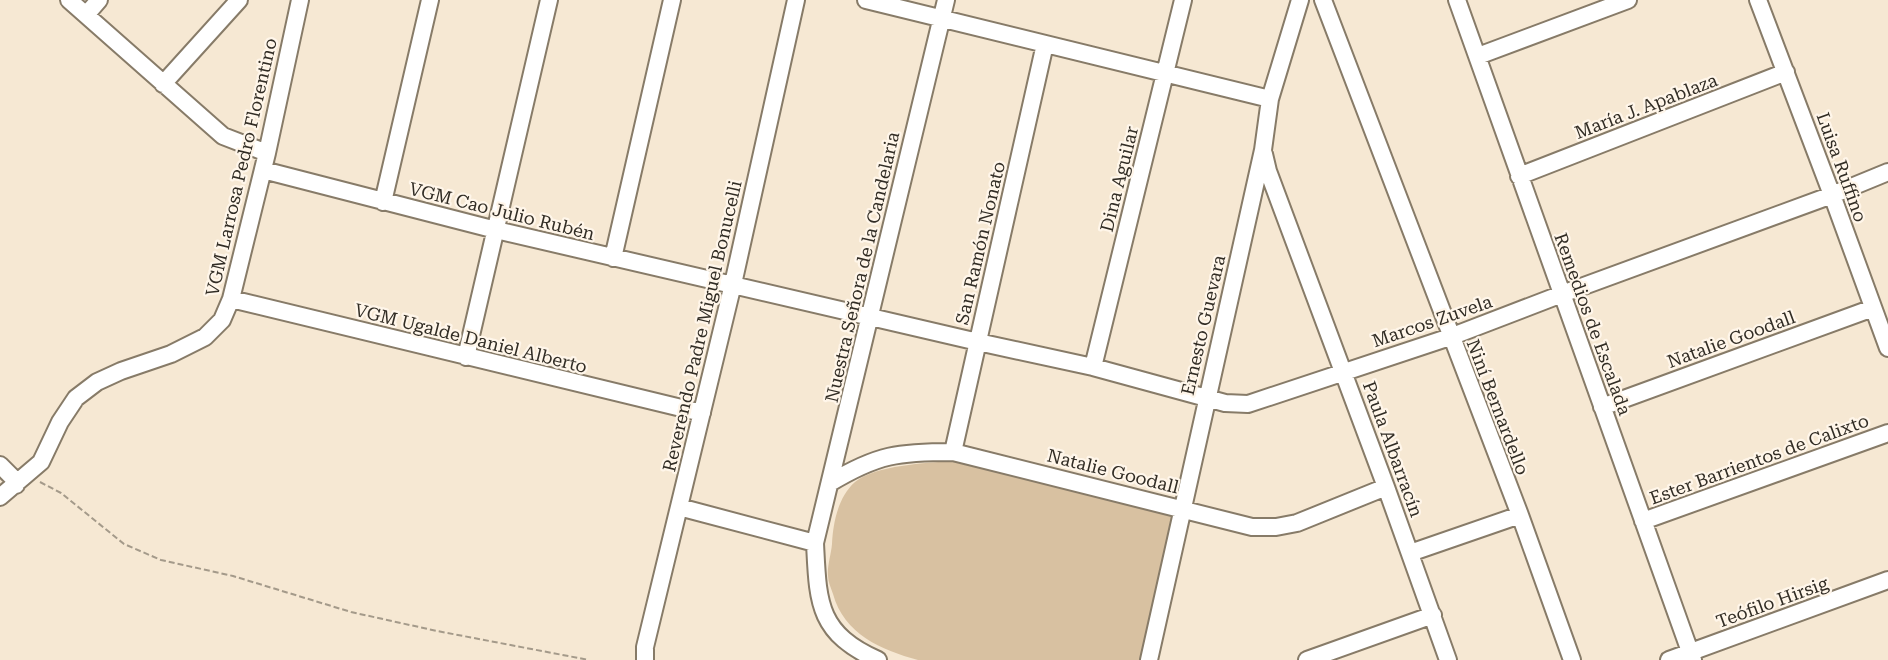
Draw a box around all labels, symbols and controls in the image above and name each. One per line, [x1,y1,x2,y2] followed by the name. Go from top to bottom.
[201,36,281,298] street label: VGM Larrosa Pedro Florentino
[1572,69,1721,143] street label: María J. Apablaza
[1812,109,1872,225] street label: Luisa Ruffino
[1096,124,1142,234] street label: Dina Aguilar
[821,129,903,404] street label: Nuestra Señora de la Candelaria
[951,159,1009,327] street label: San Ramón Nonato
[407,178,597,244] street label: VGM Cao Julio Rubén
[658,178,746,474] street label: Reverendo Padre Miguel Bonucelli
[1550,230,1636,418] street label: Remedios de Escalada
[1177,253,1229,397] street label: Ernesto Guevara
[1369,291,1495,351] street label: Marcos Zuvela
[353,299,589,377] street label: VGM Ugalde Daniel Alberto
[1664,306,1798,372] street label: Natalie Goodall
[1462,336,1534,478] street label: Niní Bernardello
[1359,378,1427,520] street label: Paula Albarracín
[1647,410,1871,508] street label: Ester Barrientos de Calixto
[1045,445,1181,498] street label: Natalie Goodall
[1713,572,1832,632] street label: Teófilo Hirsig

